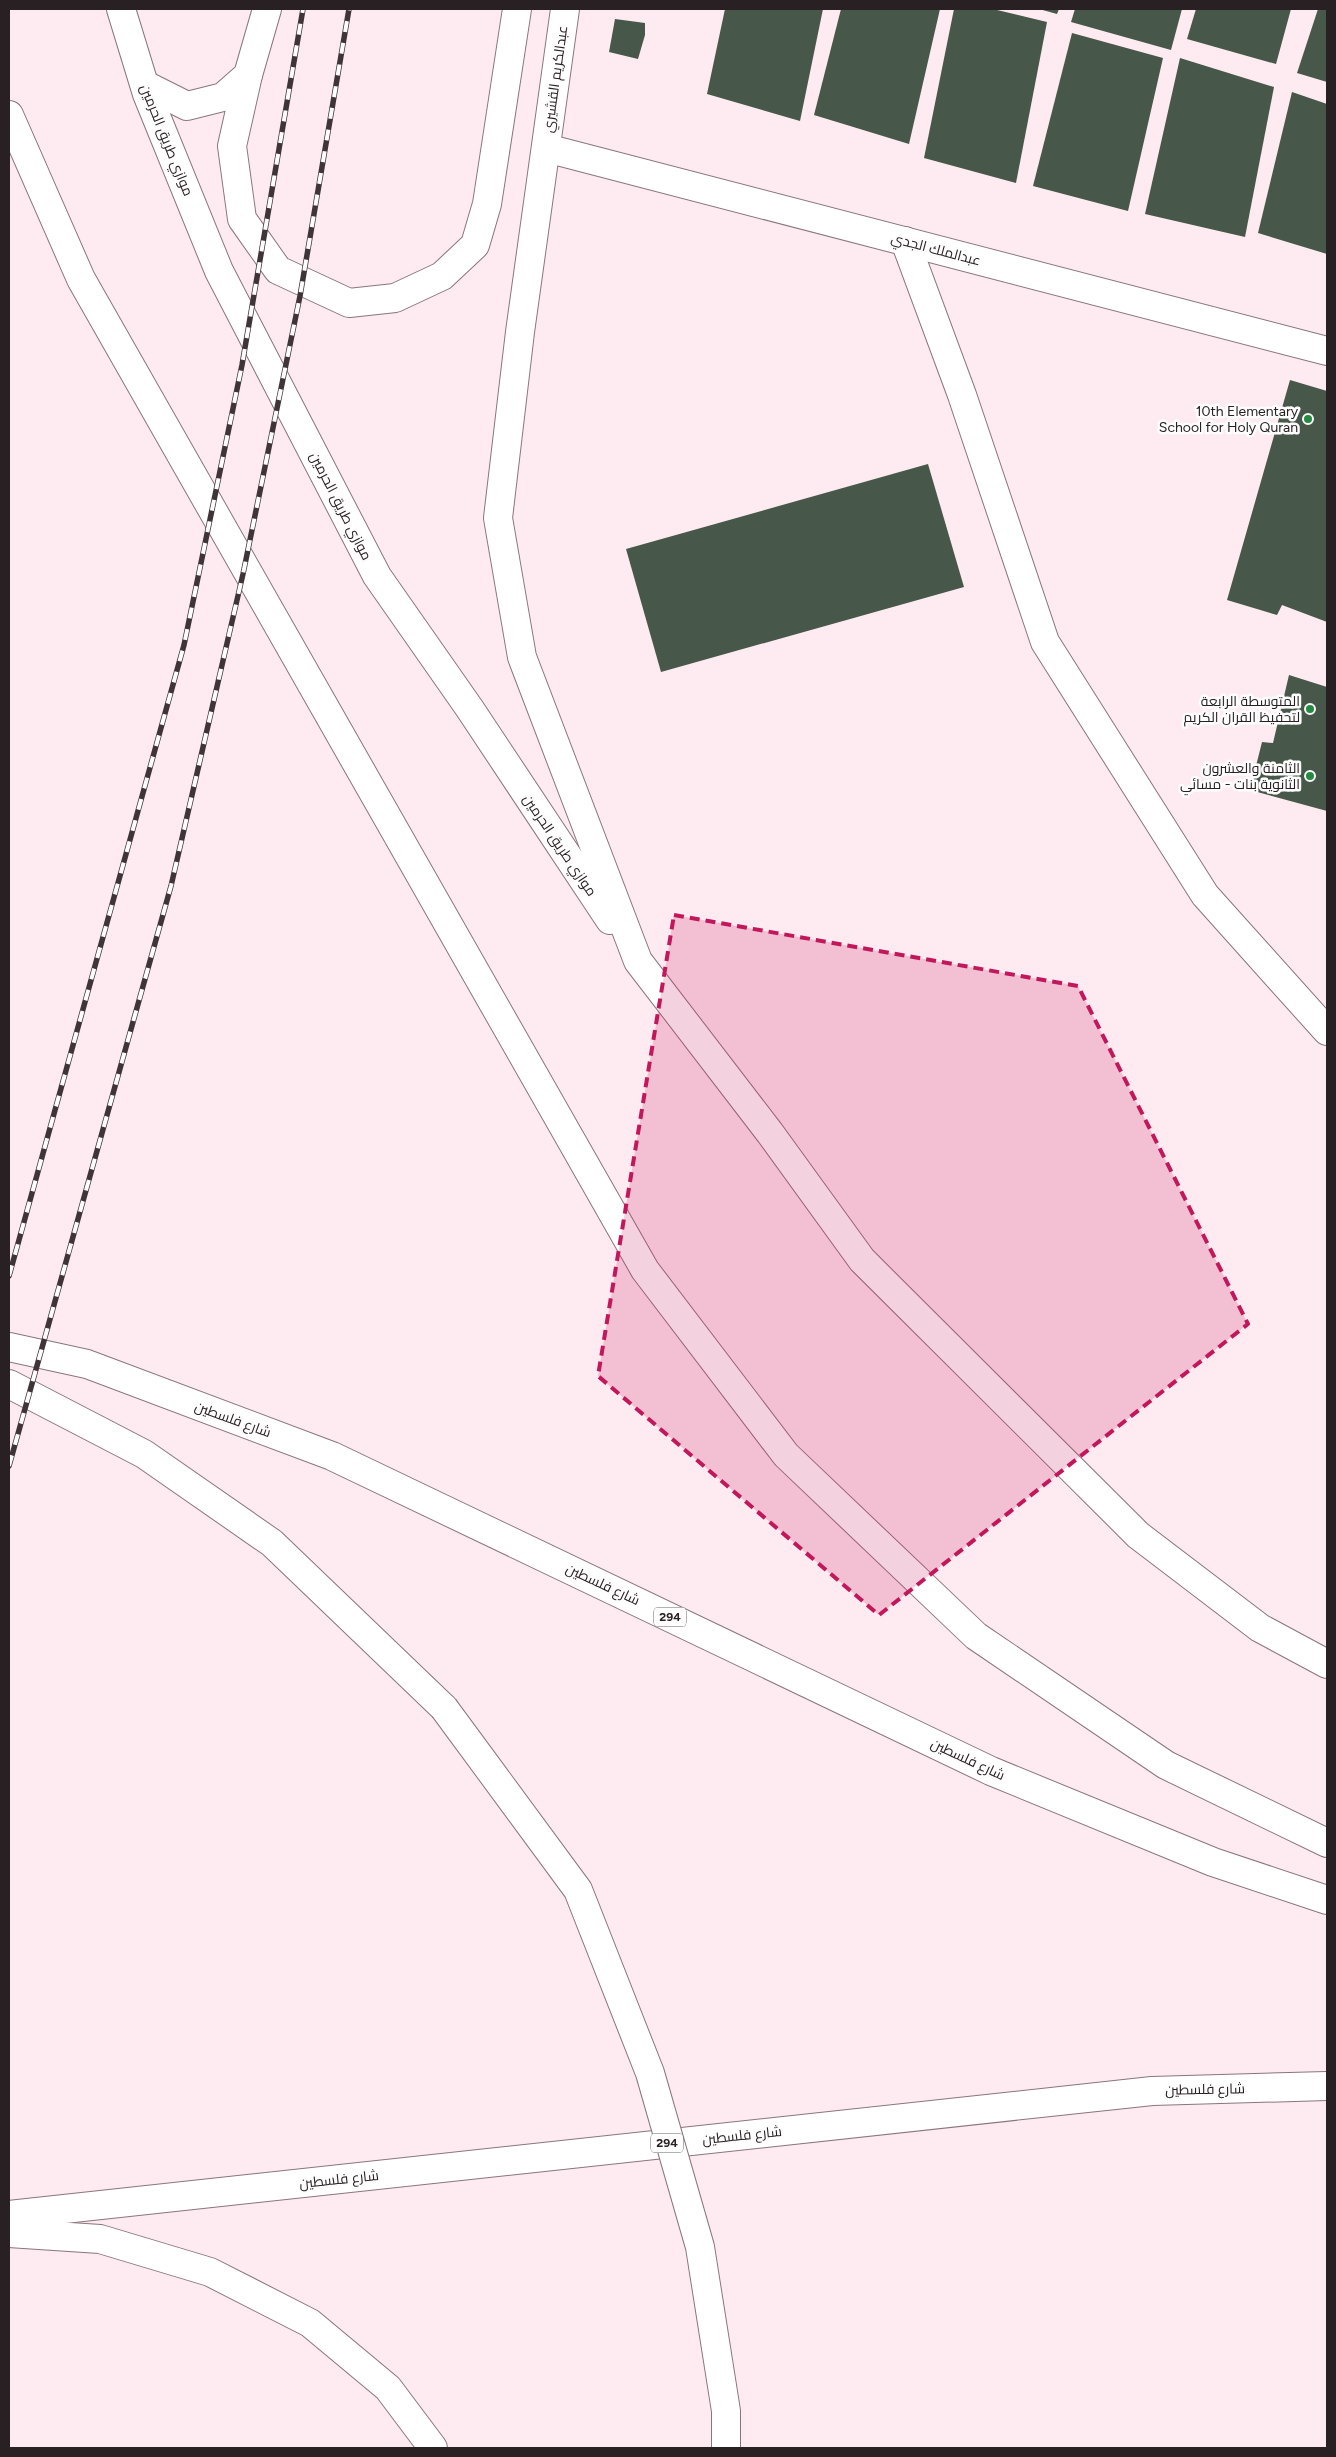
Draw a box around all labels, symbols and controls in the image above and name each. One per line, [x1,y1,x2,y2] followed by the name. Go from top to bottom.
[540,24,574,134] street label: عبدالكريم القشيري
[134,82,197,200] street label: موازي طريق الحرمين
[888,229,983,273] street label: عبدالملك الجدي
[1159,403,1299,436] place label: 10th Elementary School for Holy Quran
[1302,413,1314,425] marker: 10th Elementary School for Holy Quran
[303,449,375,565] street label: موازي طريق الحرمين
[1183,693,1300,727] place label: المتوسطة الرابعة لتحفيظ القران الكريم
[1304,703,1316,715] marker: المتوسطة الرابعة لتحفيظ القران الكريم
[1180,760,1300,796] place label: الثامنة والعشرون الثانوية بنات - مسائي
[1304,770,1316,782] marker: الثامنة والعشرون الثانوية بنات - مسائي
[517,791,600,901] street label: موازي طريق الحرمين
[192,1398,273,1441] street label: شارع فلسطين
[563,1560,643,1609] street label: شارع فلسطين
[654,1608,686,1626] road number: 294
[928,1735,1008,1784] street label: شارع فلسطين
[1165,2080,1245,2099] street label: شارع فلسطين
[701,2123,783,2148] street label: شارع فلسطين
[651,2134,683,2152] road number: 294
[298,2167,380,2192] street label: شارع فلسطين

